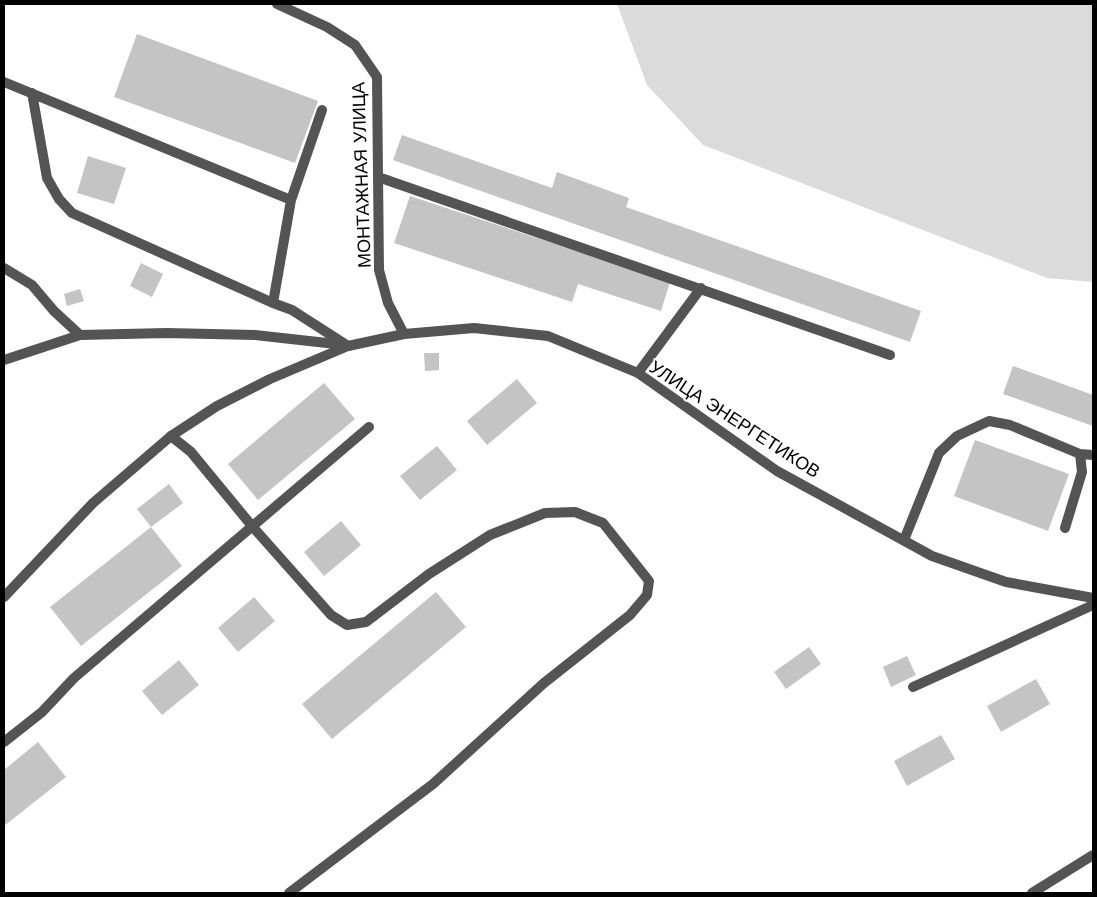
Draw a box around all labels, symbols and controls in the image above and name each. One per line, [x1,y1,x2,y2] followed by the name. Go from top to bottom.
[347,82,375,268] street label: МОНТАЖНАЯ УЛИЦА
[646,356,824,482] street label: УЛИЦА ЭНЕРГЕТИКОВ

